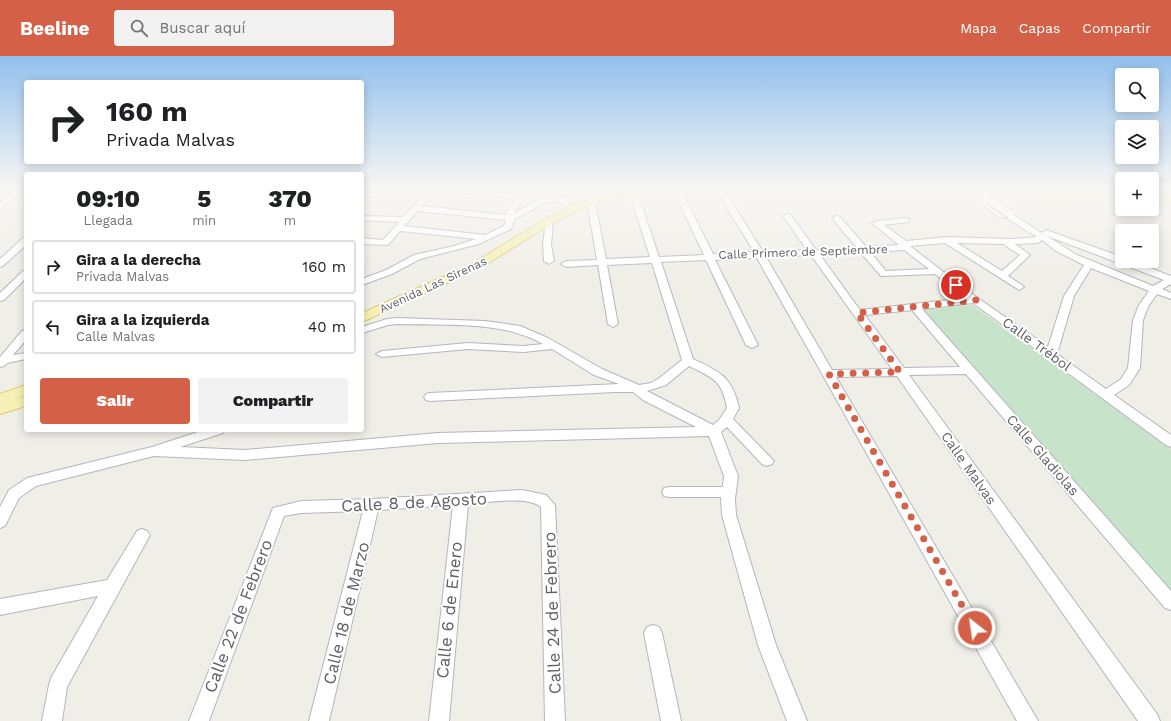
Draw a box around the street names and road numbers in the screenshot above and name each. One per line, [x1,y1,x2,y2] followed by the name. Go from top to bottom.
[718,242,888,262] street label: Calle Primero de Septiembre
[377,254,489,316] street label: Avenida Las Sirenas
[999,314,1075,375] street label: Calle Trébol
[1004,411,1082,499] street label: Calle Gladiolas
[938,429,1000,507] street label: Calle Malvas
[341,488,487,516] street label: Calle 8 de Agosto
[539,532,565,694] street label: Calle 24 de Febrero
[200,537,276,695] street label: Calle 22 de Febrero
[319,540,373,686] street label: Calle 18 de Marzo
[432,540,466,680] street label: Calle 6 de Enero

